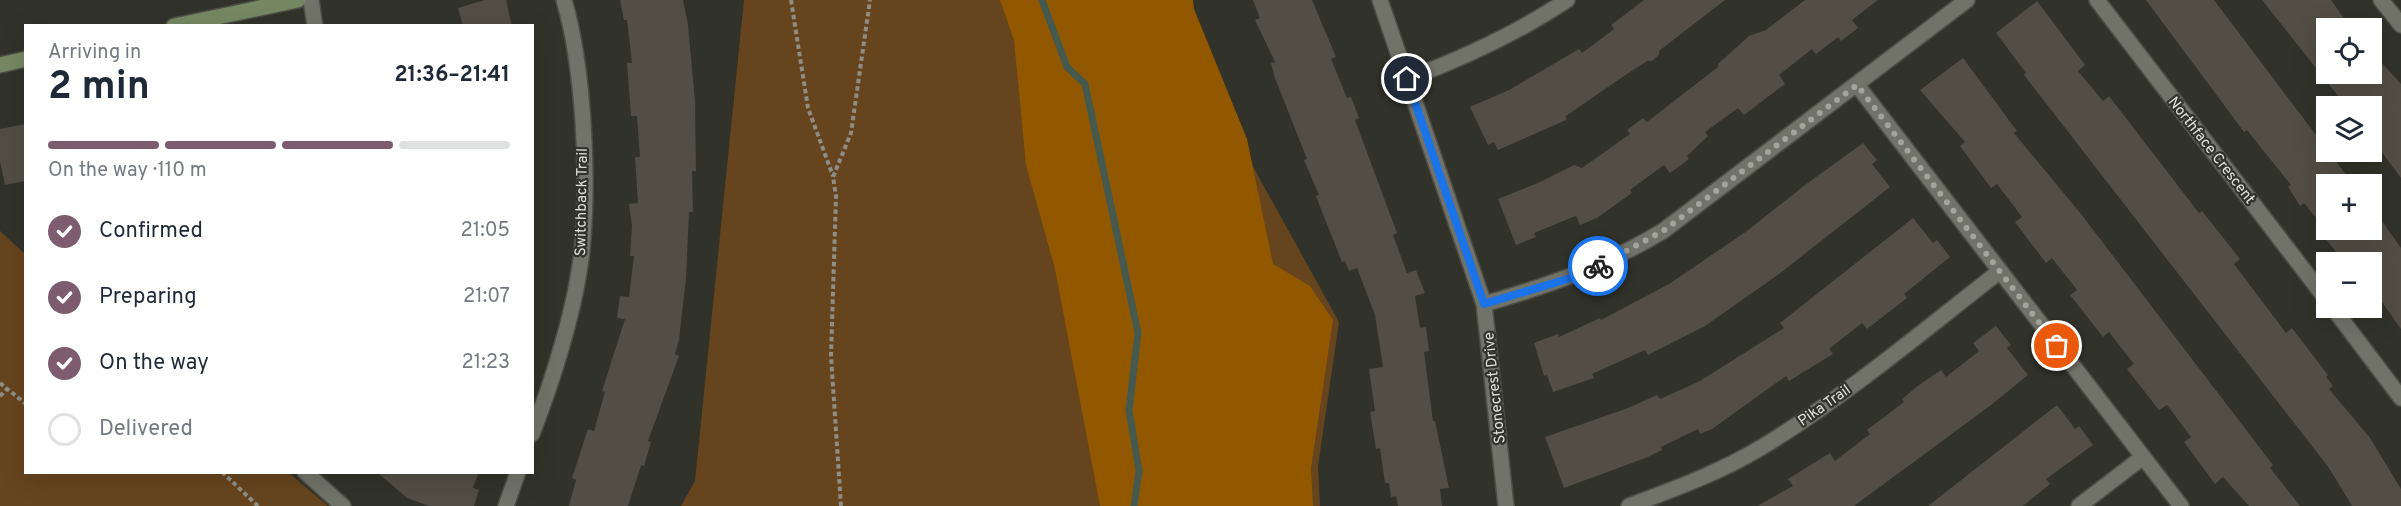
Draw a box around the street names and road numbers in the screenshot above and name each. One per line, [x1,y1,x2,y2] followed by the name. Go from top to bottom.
[2163,94,2259,208] street label: Northface Crescent
[572,148,593,256] street label: Switchback Trail
[1480,331,1511,445] street label: Stonecrest Drive
[1795,381,1855,431] street label: Pika Trail

